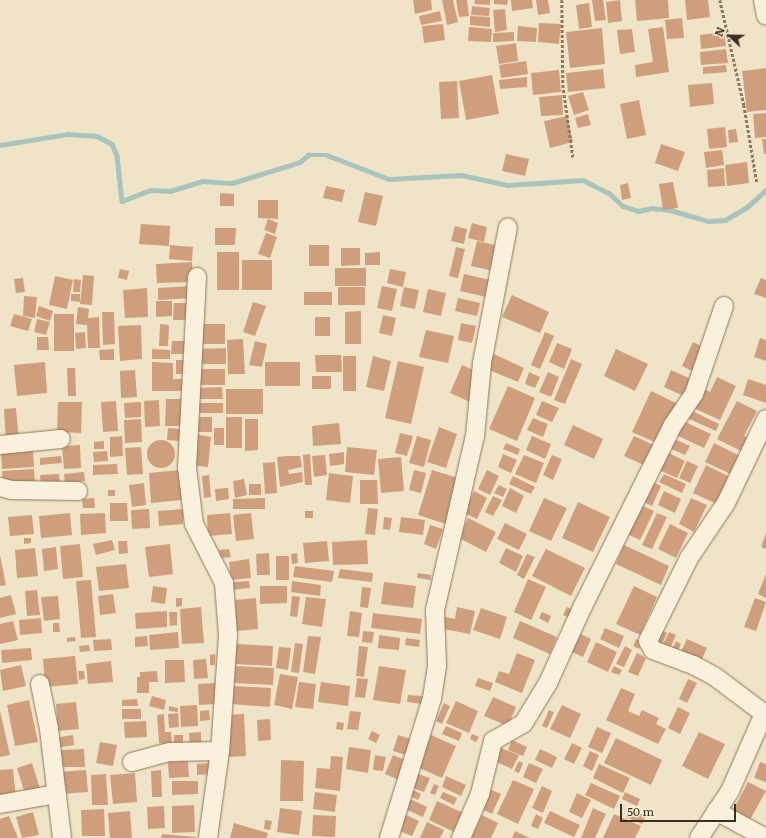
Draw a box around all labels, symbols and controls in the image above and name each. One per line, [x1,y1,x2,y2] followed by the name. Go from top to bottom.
[710,16,750,56] north arrow
[710,24,728,39] text: N
[622,796,738,822] scale bar
[627,802,654,820] text: 50 m

